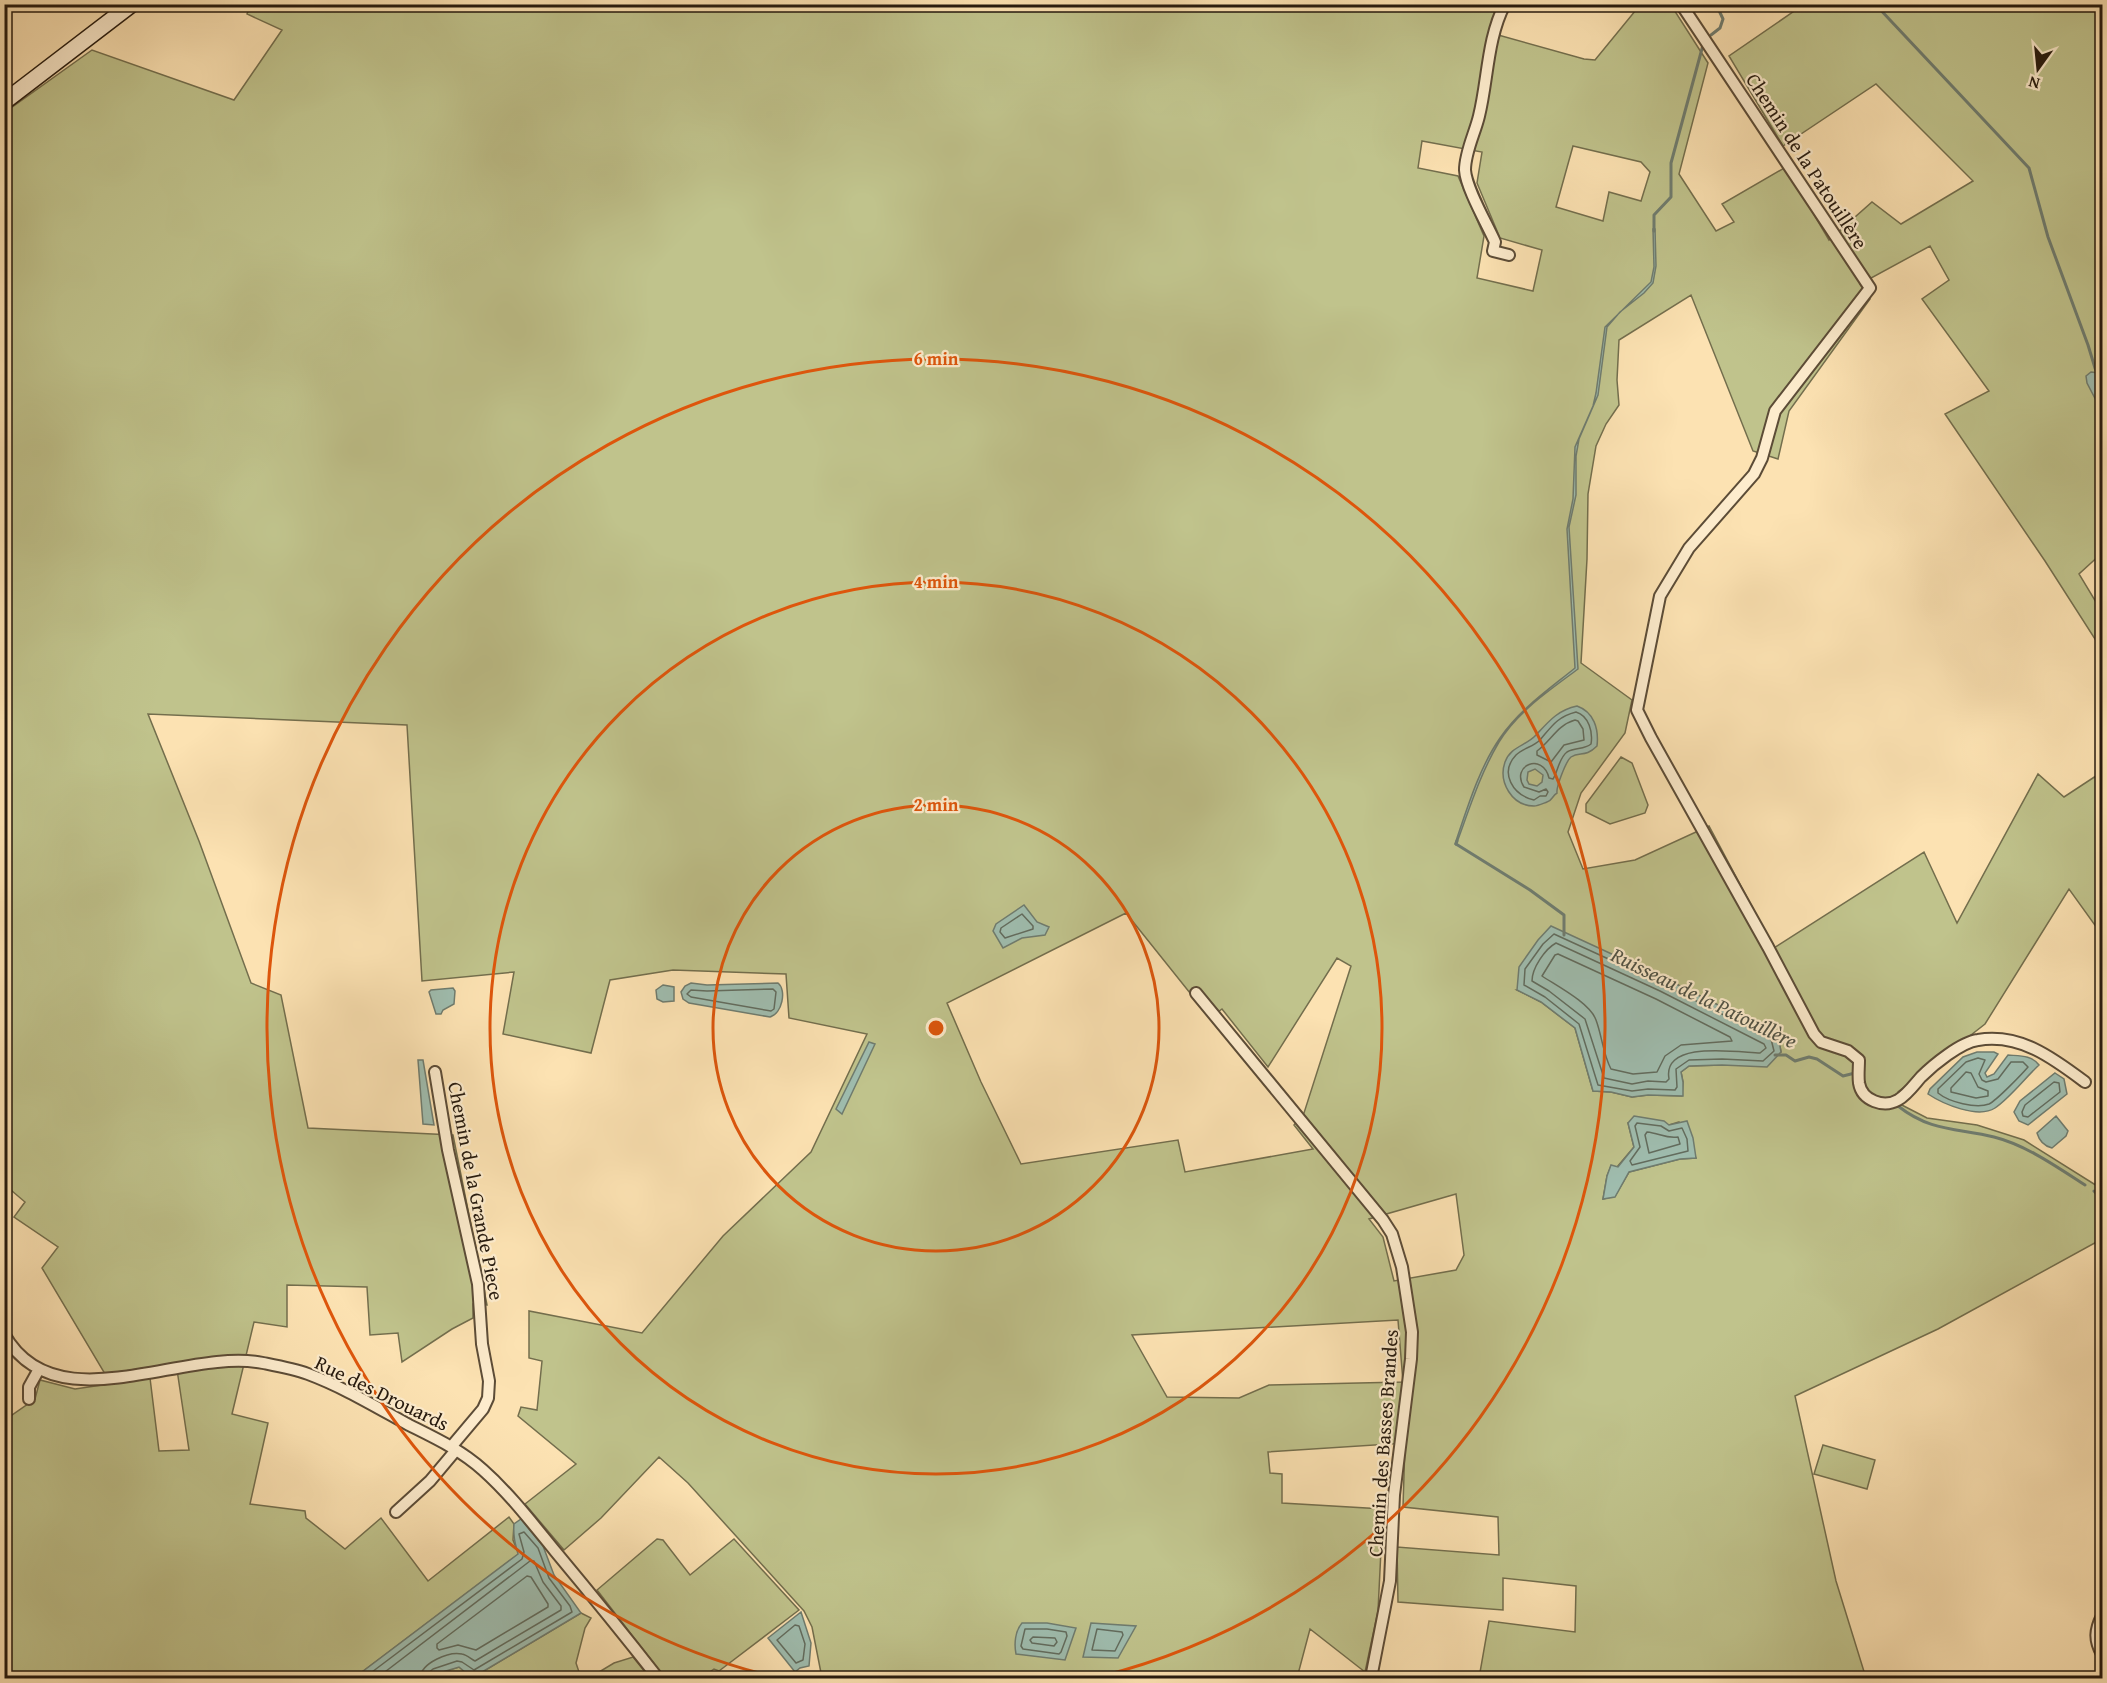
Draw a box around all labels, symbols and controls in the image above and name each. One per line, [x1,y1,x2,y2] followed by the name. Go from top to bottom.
[2008,39,2068,99] north arrow
[1739,67,1875,255] street label: Chemin de la Patouillère
[2026,70,2042,96] text: N
[914,345,959,372] text: 6 min
[914,568,959,595] text: 4 min
[914,791,959,818] text: 2 min
[1605,939,1803,1056] water label: Ruisseau de la Patouillère
[926,1018,946,1038] centre of rings
[441,1079,512,1303] street label: Chemin de la Grande Piece
[1360,1328,1405,1558] street label: Chemin des Basses Brandes
[310,1348,454,1438] street label: Rue des Drouards

